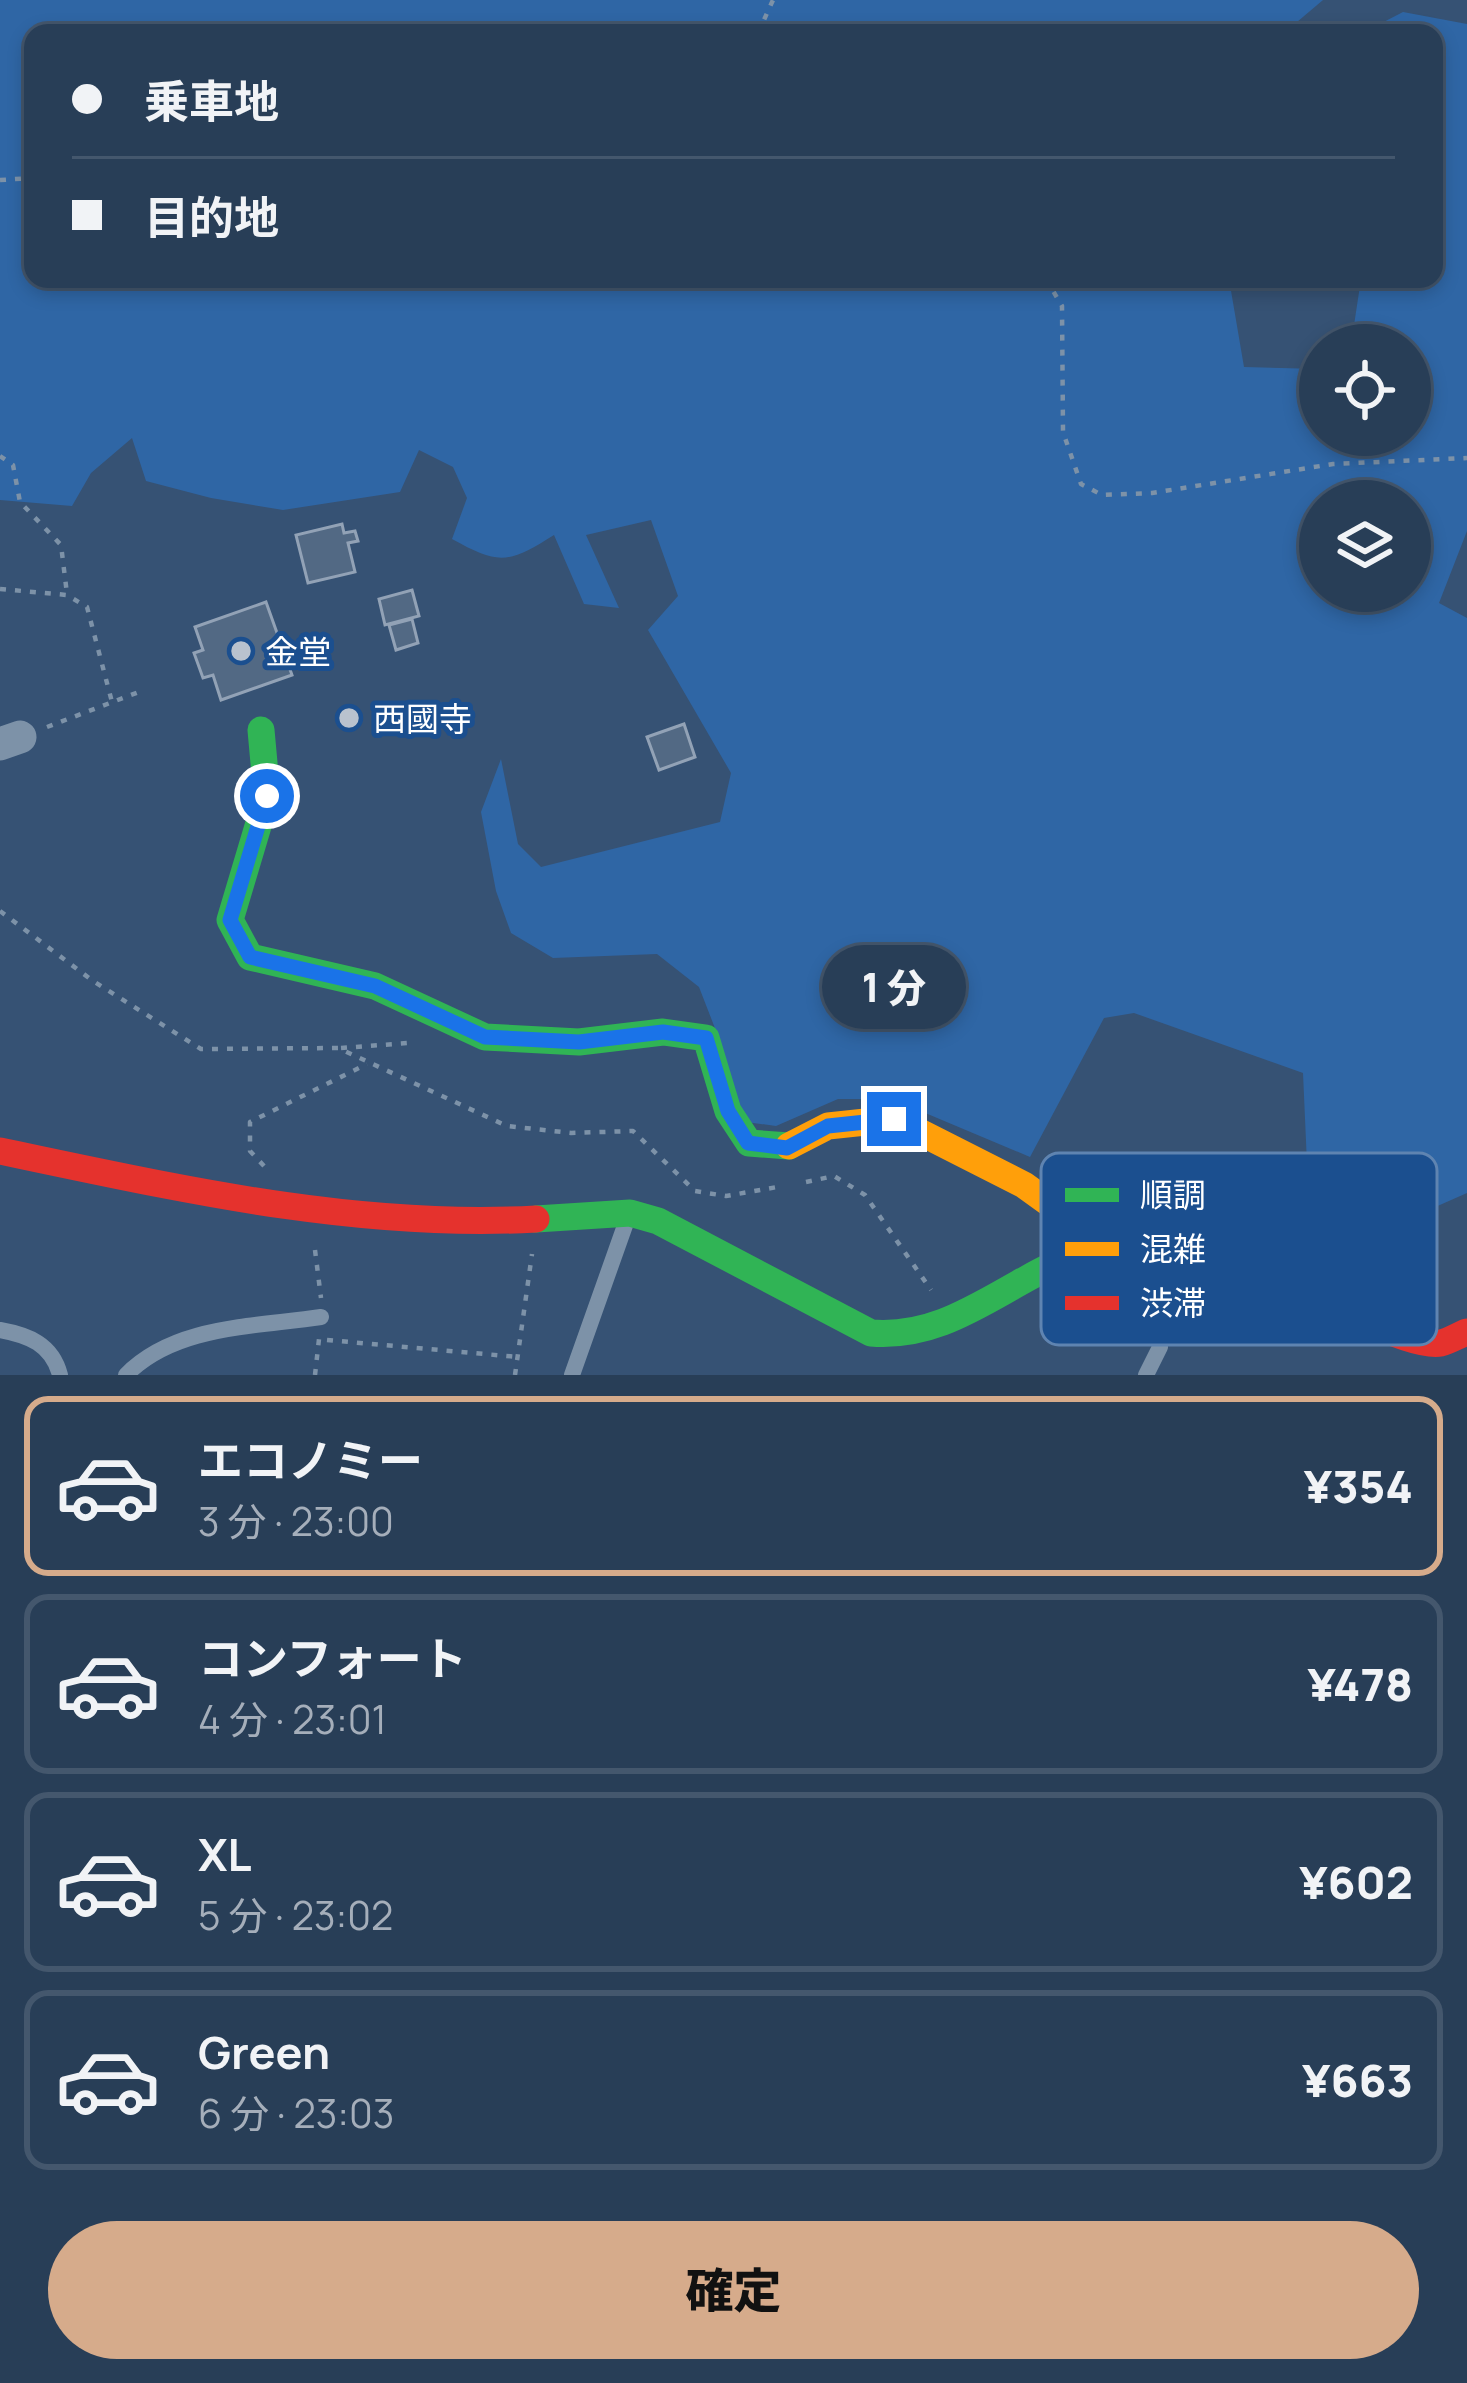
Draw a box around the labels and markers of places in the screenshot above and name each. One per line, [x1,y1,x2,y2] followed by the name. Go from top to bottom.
[265,629,331,674] place label: 金堂
[228,638,254,664] marker: 金堂
[373,696,472,741] place label: 西國寺
[336,705,362,731] marker: 西國寺

